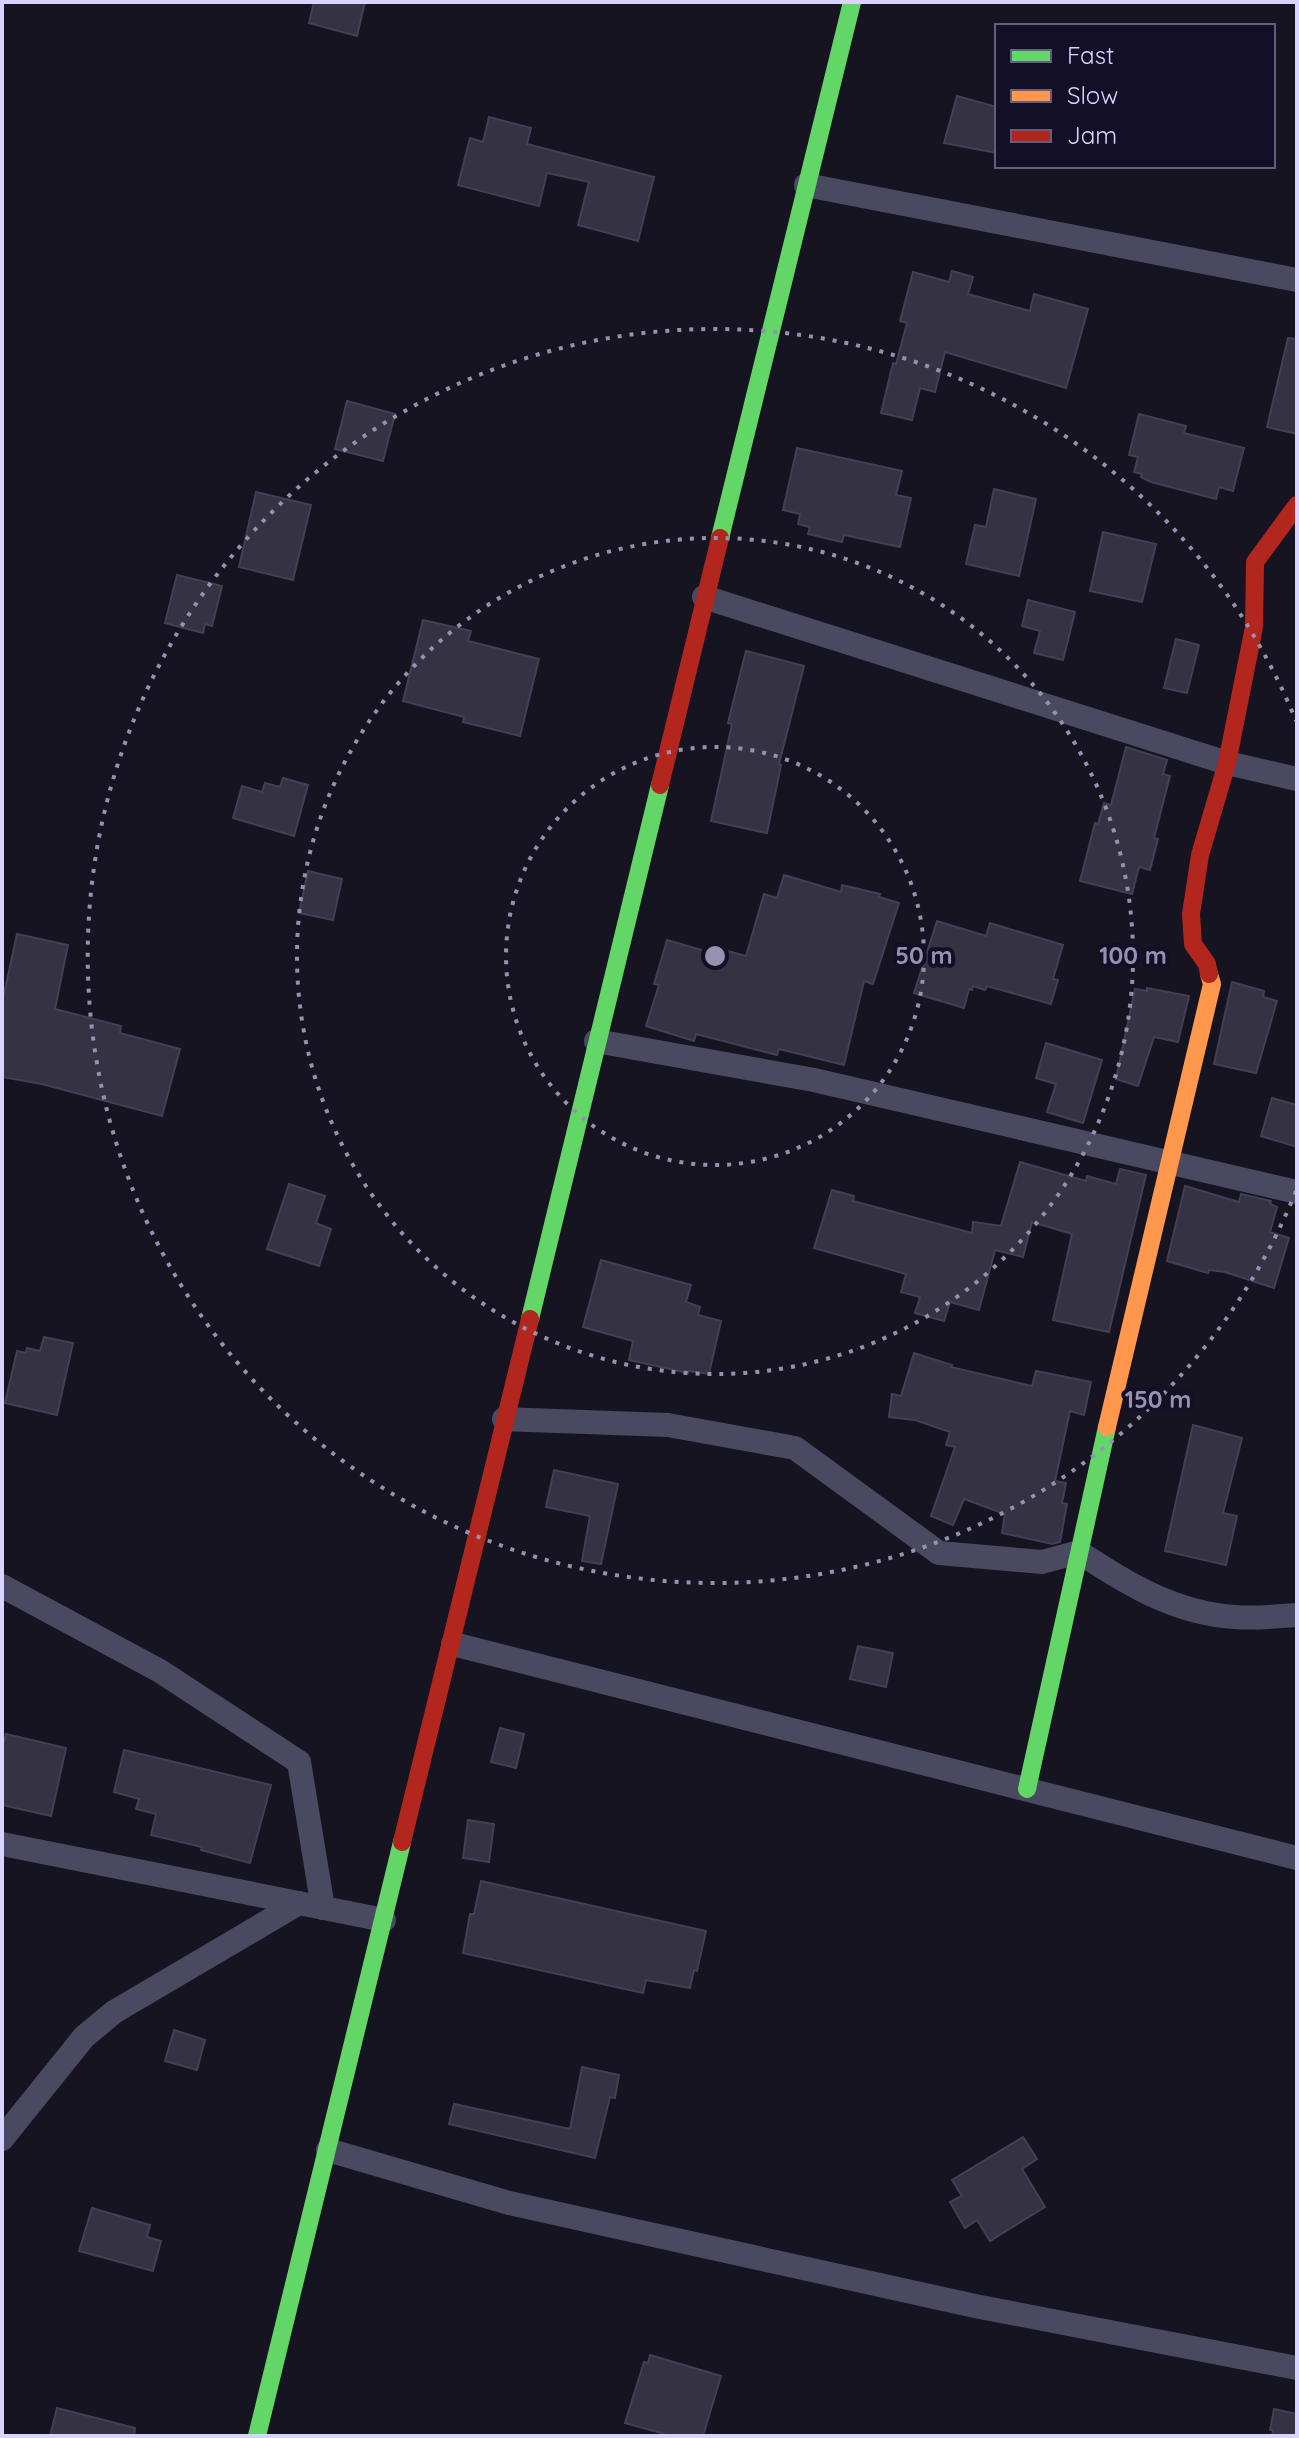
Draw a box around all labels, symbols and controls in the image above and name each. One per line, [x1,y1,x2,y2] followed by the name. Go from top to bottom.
[995,24,1275,168] legend
[1067,40,1114,70] text: Fast
[1067,80,1118,110] text: Slow
[1067,120,1117,150] text: Jam
[895,940,953,970] text: 50 m
[1099,940,1167,970] text: 100 m
[701,942,729,970] centre of rings
[1125,1384,1191,1414] text: 150 m

